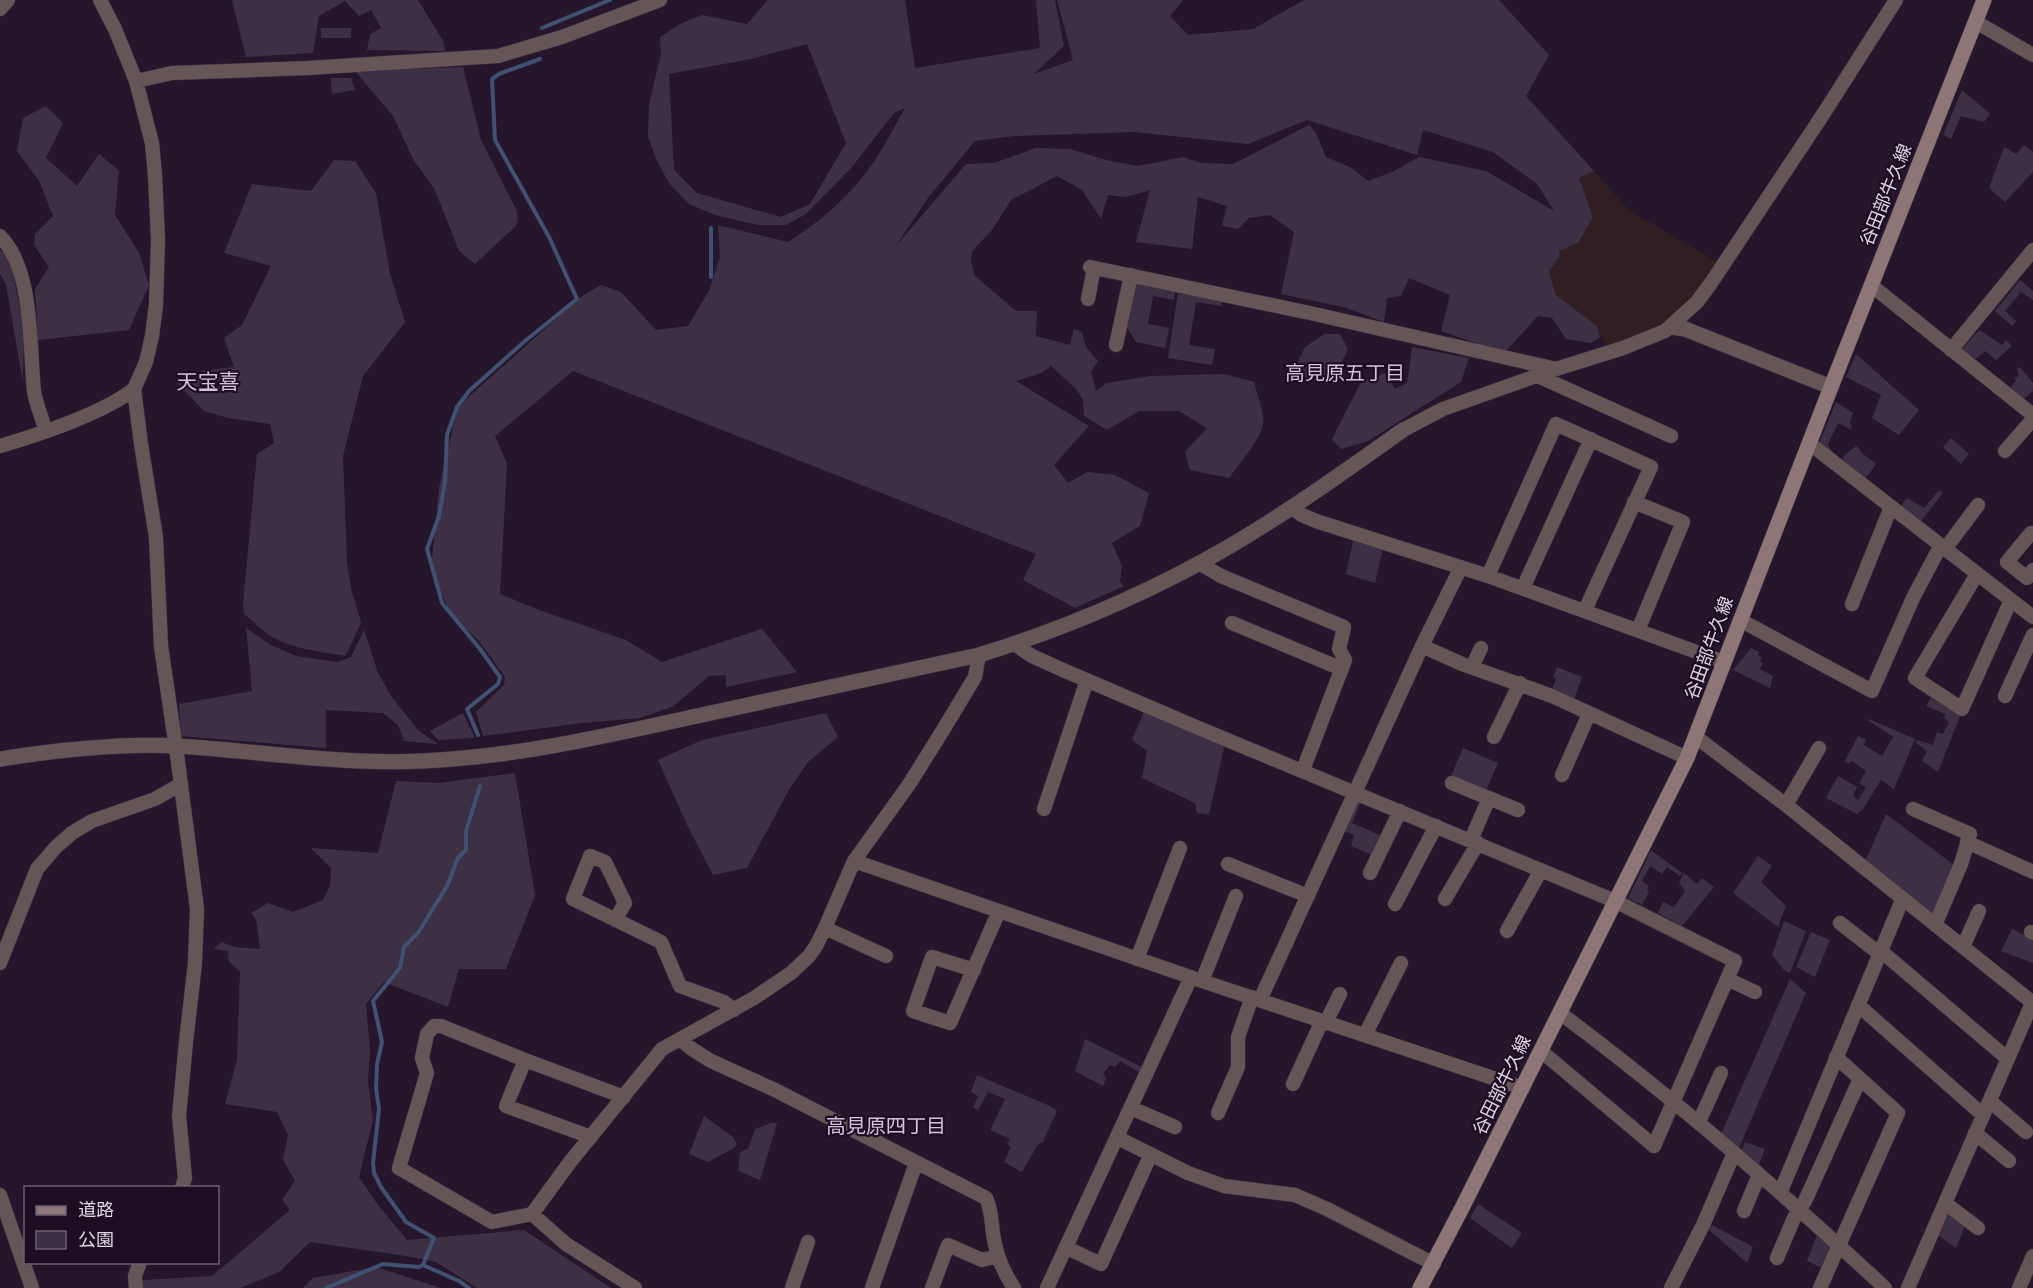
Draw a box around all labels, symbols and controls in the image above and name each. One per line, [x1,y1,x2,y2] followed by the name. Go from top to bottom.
[1856,141,1916,249] street label: 谷田部牛久線
[1285,362,1405,384] district label: 高見原五丁目
[177,370,240,393] district label: 天宝喜
[1681,594,1737,702] street label: 谷田部牛久線
[1469,1032,1535,1138] street label: 谷田部牛久線
[826,1115,946,1137] district label: 高見原四丁目
[24,1186,219,1264] legend
[78,1200,114,1220] text: 道路
[78,1230,114,1250] text: 公園

